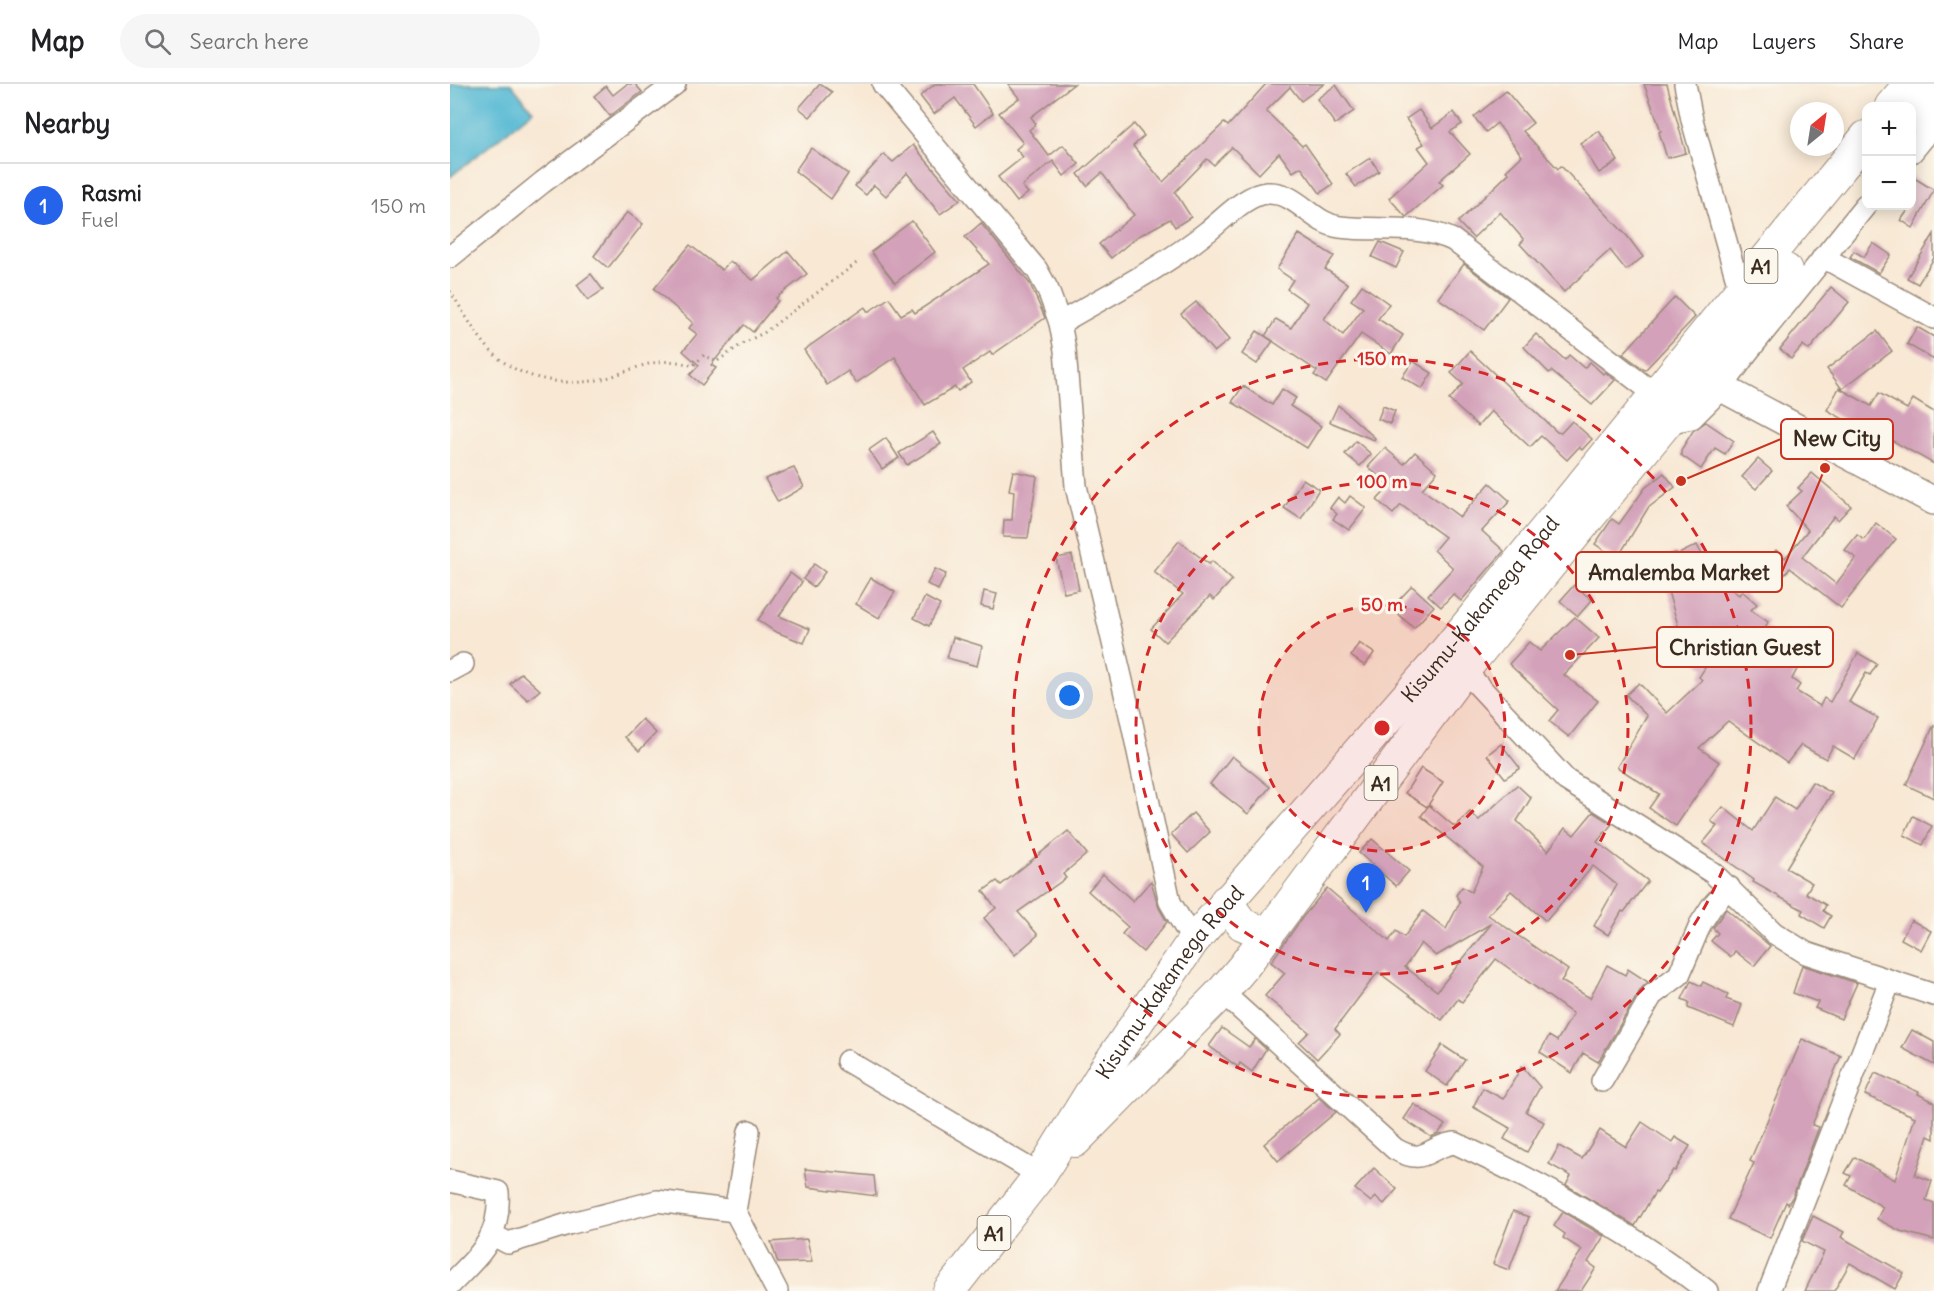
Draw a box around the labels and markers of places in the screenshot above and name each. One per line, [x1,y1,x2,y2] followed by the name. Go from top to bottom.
[1781,419,1893,459] callout: New City
[1576,552,1782,592] callout: Amalemba Market
[1657,627,1833,667] callout: Christian Guest
[1372,718,1392,738] centre of rings
[1346,864,1386,913] pin: 1

